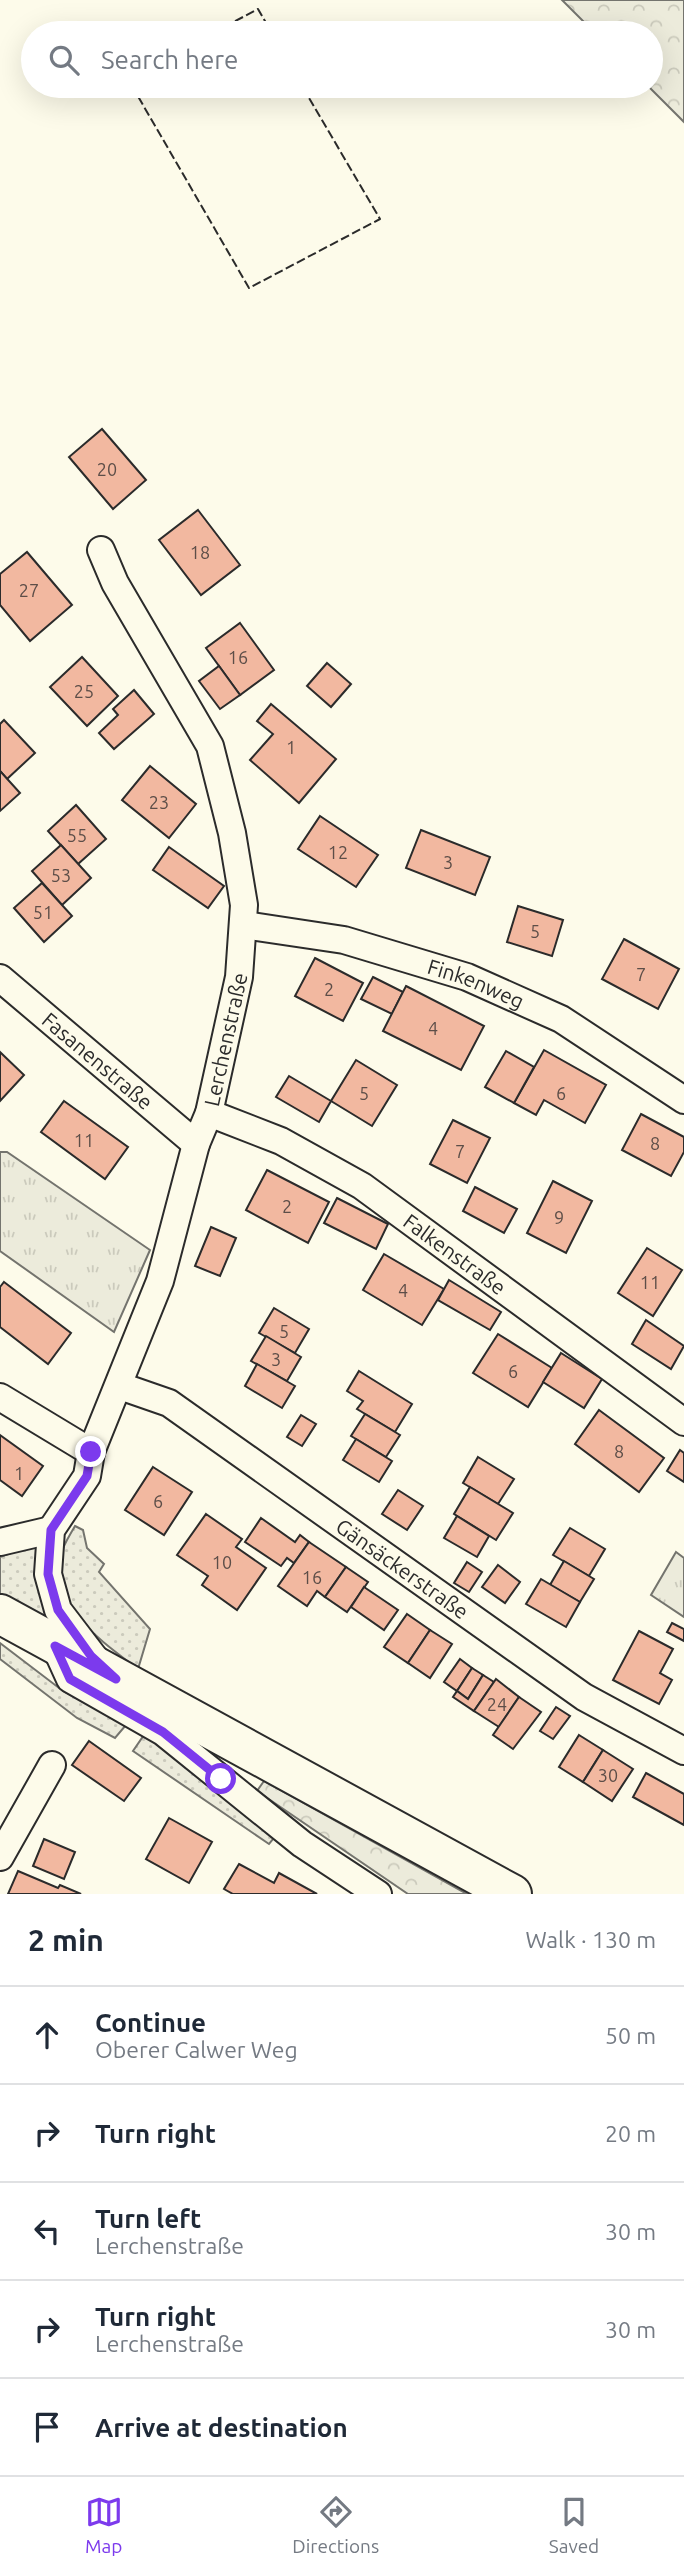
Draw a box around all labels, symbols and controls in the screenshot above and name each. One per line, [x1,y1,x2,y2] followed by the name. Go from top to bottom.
[21,21,663,98] search box
[45,41,83,79] icon: search
[101,45,238,74] text: Search here
[97,459,117,479] house number: 20
[190,542,210,562] house number: 18
[19,580,39,600] house number: 27
[228,647,248,667] house number: 16
[74,681,94,701] house number: 25
[286,737,296,757] house number: 1
[149,792,169,812] house number: 23
[67,825,87,845] house number: 55
[328,842,348,862] house number: 12
[443,852,453,872] house number: 3
[51,865,71,885] house number: 53
[33,902,53,922] house number: 51
[530,921,540,941] house number: 5
[425,954,528,1013] street label: Finkenweg
[636,964,646,984] house number: 7
[199,970,252,1108] street label: Lerchenstraße
[324,979,334,999] house number: 2
[38,1007,158,1114] street label: Fasanenstraße
[428,1018,438,1038] house number: 4
[359,1083,369,1103] house number: 5
[556,1083,566,1103] house number: 6
[74,1130,94,1150] house number: 11
[650,1133,660,1153] house number: 8
[455,1141,465,1161] house number: 7
[282,1196,292,1216] house number: 2
[554,1207,564,1227] house number: 9
[399,1209,511,1299] street label: Falkenstraße
[640,1272,660,1292] house number: 11
[398,1280,408,1300] house number: 4
[279,1321,289,1341] house number: 5
[271,1349,281,1369] house number: 3
[508,1361,518,1381] house number: 6
[75,1436,106,1467] route end
[614,1441,624,1461] house number: 8
[14,1463,24,1483] house number: 1
[153,1491,163,1511] house number: 6
[332,1513,473,1623] street label: Gänsäckerstraße
[212,1552,232,1572] house number: 10
[302,1567,322,1587] house number: 16
[487,1694,507,1714] house number: 24
[205,1763,236,1794] route start
[598,1765,618,1785] house number: 30
[28,1923,104,1957] text: 2 min
[525,1927,656,1952] text: Walk · 130 m
[95,2008,206,2037] text: Continue
[28,2016,66,2054] icon: ahead
[605,2023,656,2048] text: 50 m
[95,2037,298,2062] text: Oberer Calwer Weg
[28,2114,66,2152] icon: right
[95,2119,216,2148] text: Turn right
[605,2121,656,2146] text: 20 m
[95,2204,201,2233] text: Turn left
[28,2212,66,2250] icon: left
[605,2219,656,2244] text: 30 m
[95,2233,244,2258] text: Lerchenstraße
[95,2302,216,2331] text: Turn right
[28,2310,66,2348] icon: right
[605,2317,656,2342] text: 30 m
[95,2331,244,2356] text: Lerchenstraße
[28,2408,66,2446] icon: arrive
[95,2413,348,2442] text: Arrive at destination
[85,2493,123,2557] tab: Map
[292,2493,379,2557] tab: Directions
[549,2493,599,2557] tab: Saved

